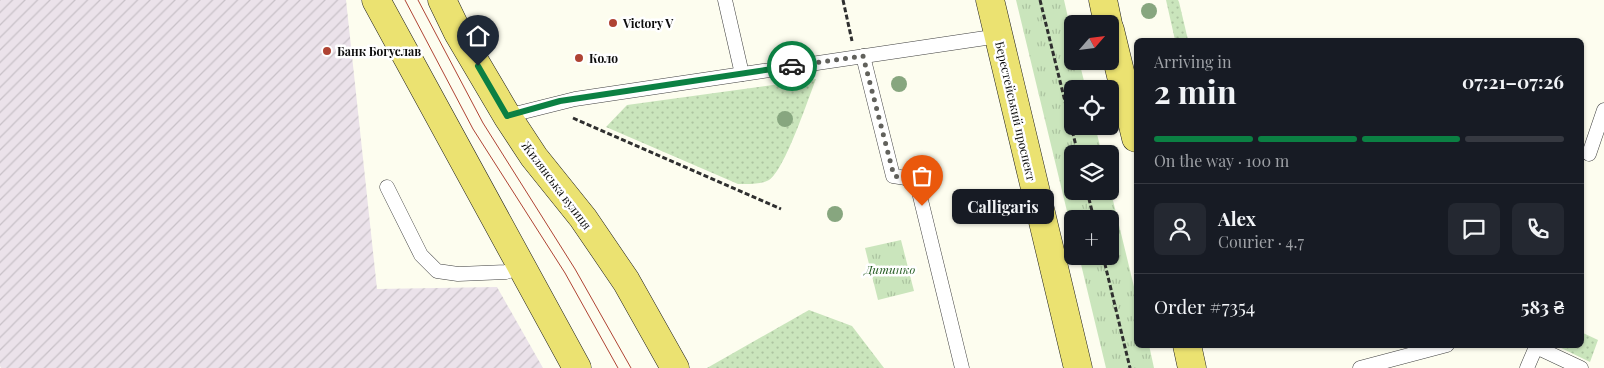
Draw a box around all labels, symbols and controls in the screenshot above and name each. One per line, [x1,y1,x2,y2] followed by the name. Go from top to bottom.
[457,15,499,66] pin
[622,15,674,31] place label: Victory V
[1064,15,1119,70] north arrow
[1064,15,1119,265] map controls
[607,17,619,29] marker: Victory V
[464,22,492,50] icon: home
[992,40,1040,183] street label: Берестейський проспект
[767,41,817,91] courier
[337,43,421,59] place label: Банк Богуслав
[321,45,333,57] marker: Банк Богуслав
[589,50,618,66] place label: Коло
[1154,51,1232,72] text: Arriving in
[573,52,585,64] marker: Коло
[778,52,806,80] icon: car
[1462,68,1564,94] text: 07:21–07:26
[1154,69,1237,112] text: 2 min
[1064,80,1119,135] button: locate
[518,137,596,233] street label: Жилянська вулиця
[1064,145,1119,200] button: layers
[1154,150,1289,171] text: On the way · 100 m
[901,155,943,206] pin
[908,162,936,190] icon: bag
[952,188,1054,224] callout: Calligaris
[967,196,1039,217] text: Calligaris
[1154,203,1206,255] button: person
[1448,203,1500,255] button: chat
[1512,203,1564,255] button: phone
[1218,205,1256,231] text: Alex
[1064,210,1119,265] button: +
[1218,231,1304,252] text: Courier · 4.7
[863,261,915,277] park label: Дитинко
[1154,293,1255,319] text: Order #7354
[1521,293,1564,319] text: 583 ₴

